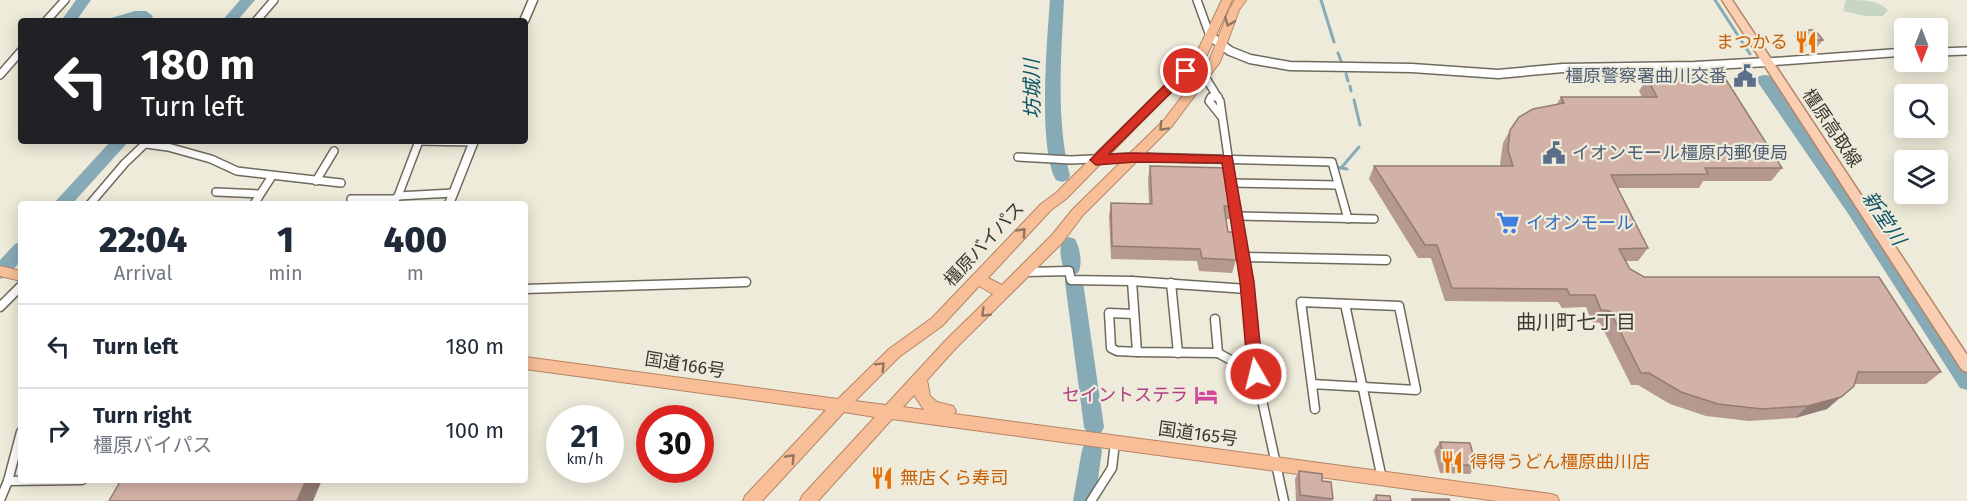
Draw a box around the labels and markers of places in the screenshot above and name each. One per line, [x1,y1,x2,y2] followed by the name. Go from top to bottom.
[1793,29,1819,55] restaurant icon: まつかる
[1716,31,1788,53] place label: まつかる
[1160,45,1211,96] pin
[1732,63,1758,89] public building icon: 橿原警察署曲川交番
[1565,65,1727,87] place label: 橿原警察署曲川交番
[1541,140,1567,166] public building icon: イオンモール橿原内郵便局
[1572,142,1788,164] place label: イオンモール橿原内郵便局
[1495,210,1521,236] supermarket icon: イオンモール
[1526,212,1634,234] place label: イオンモール
[1193,382,1219,408] hotel icon: セイントステラ
[1062,384,1188,406] place label: セイントステラ
[1439,449,1465,475] restaurant icon: 得得うどん橿原曲川店
[1470,451,1650,473] place label: 得得うどん橿原曲川店
[869,465,895,491] restaurant icon: 無店くら寿司
[900,467,1008,489] place label: 無店くら寿司

